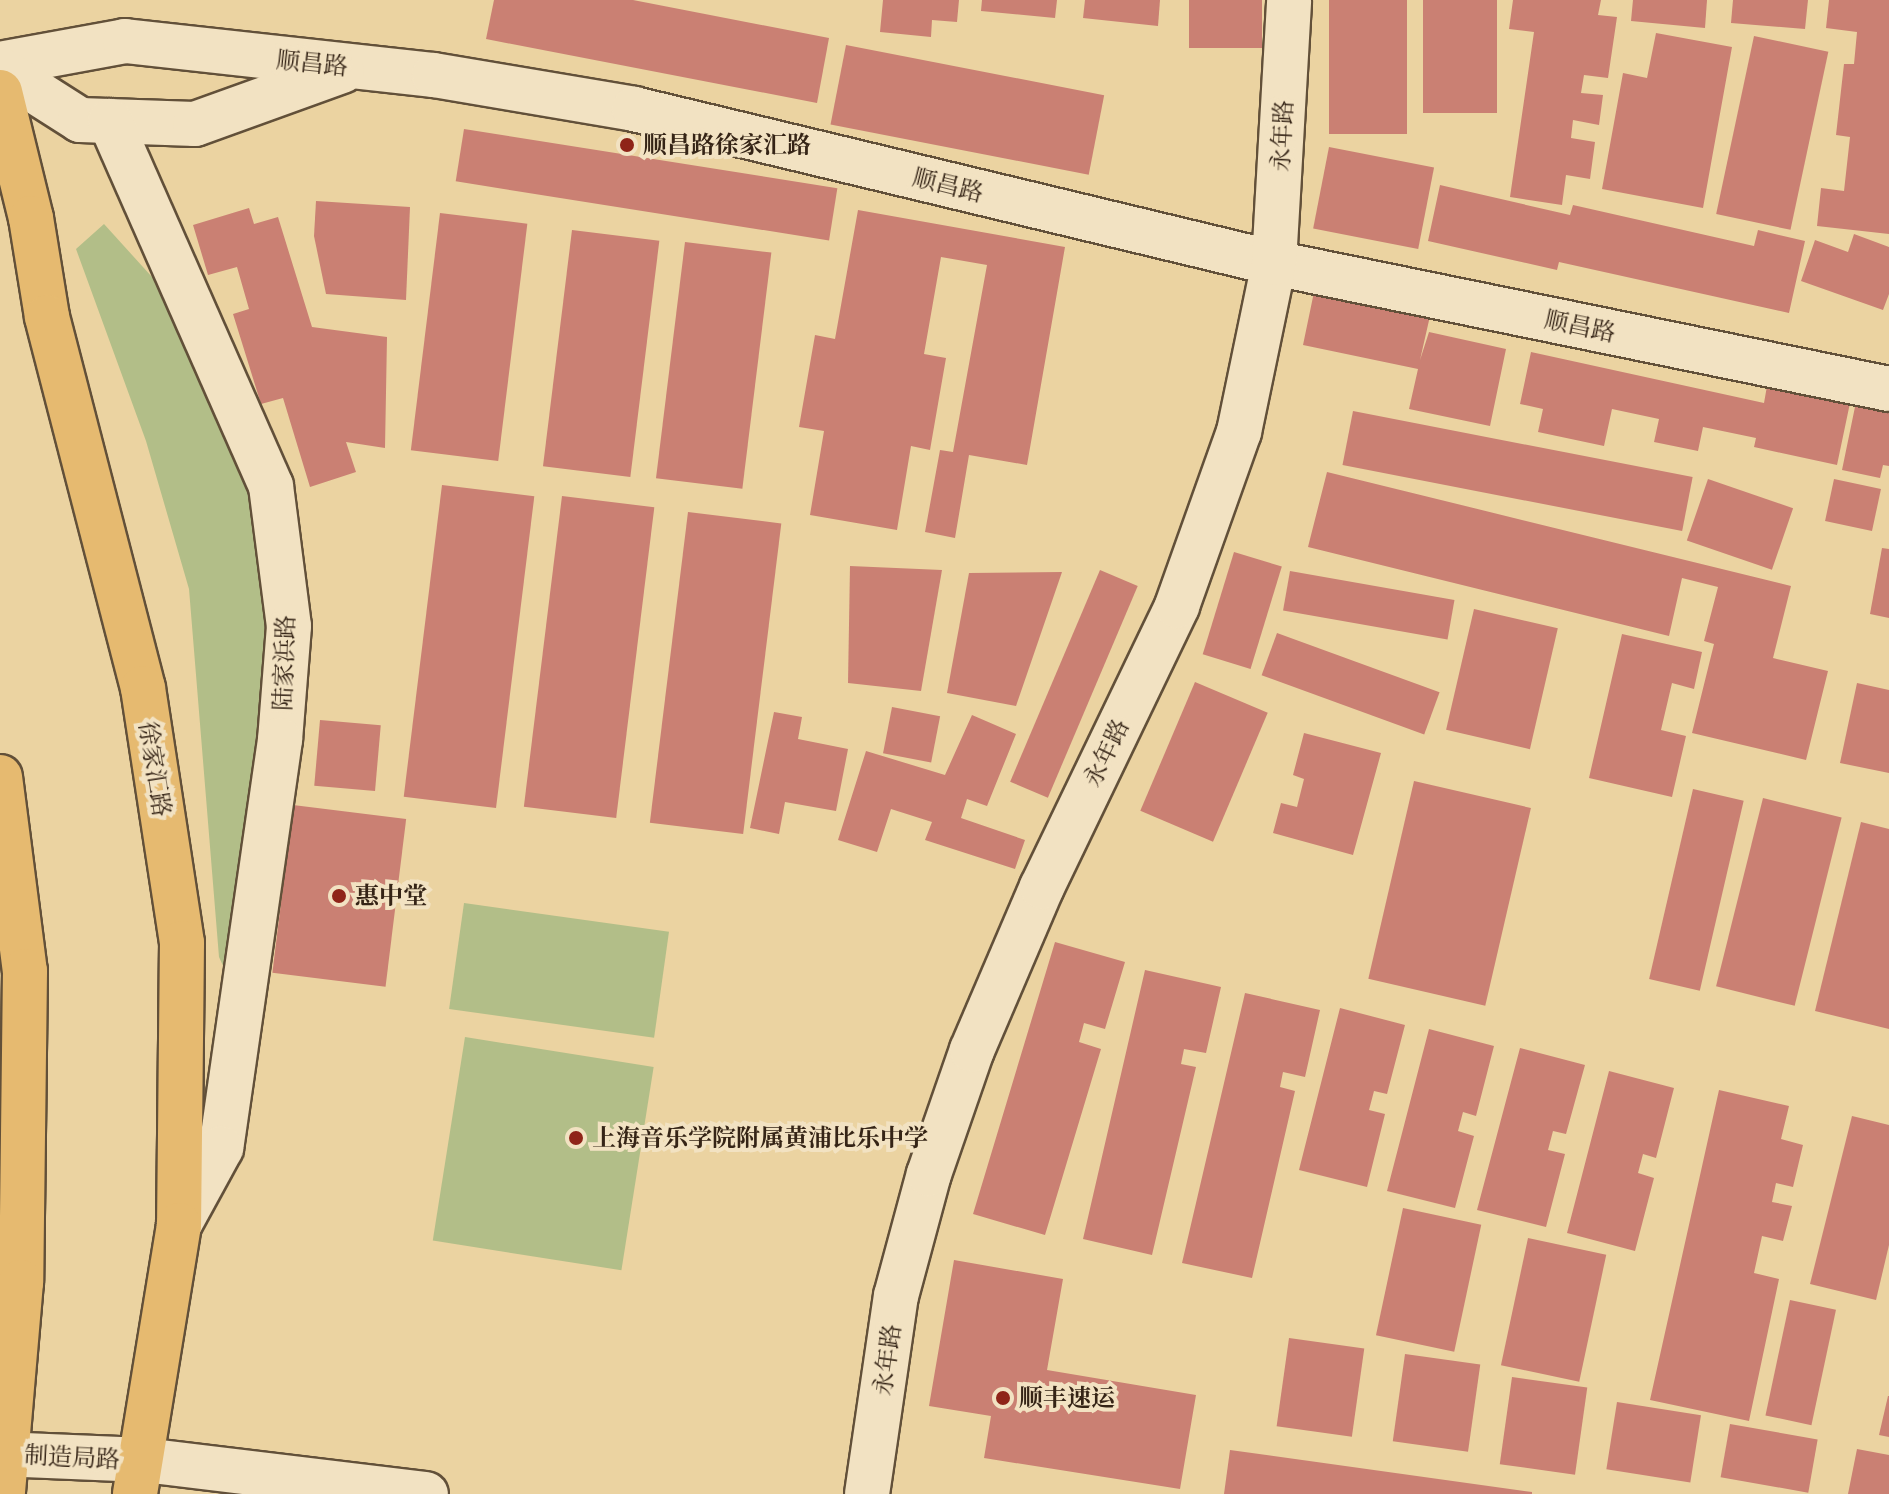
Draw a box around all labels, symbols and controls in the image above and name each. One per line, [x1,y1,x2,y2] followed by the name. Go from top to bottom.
[275,45,349,81] street label: 顺昌路
[1266,99,1298,173] street label: 永年路
[643,131,811,159] place label: 顺昌路徐家汇路
[618,136,636,154] marker: 顺昌路徐家汇路
[910,162,986,208] street label: 顺昌路
[1542,304,1618,348] street label: 顺昌路
[268,615,300,711] street label: 陆家浜路
[1077,714,1135,792] street label: 永年路
[133,719,177,819] street label: 徐家汇路
[355,882,427,910] place label: 惠中堂
[330,887,348,905] marker: 惠中堂
[592,1124,928,1152] place label: 上海音乐学院附属黄浦比乐中学
[567,1129,585,1147] marker: 上海音乐学院附属黄浦比乐中学
[868,1322,906,1398] street label: 永年路
[1019,1384,1115,1412] place label: 顺丰速运
[994,1389,1012,1407] marker: 顺丰速运
[23,1440,121,1474] street label: 制造局路

